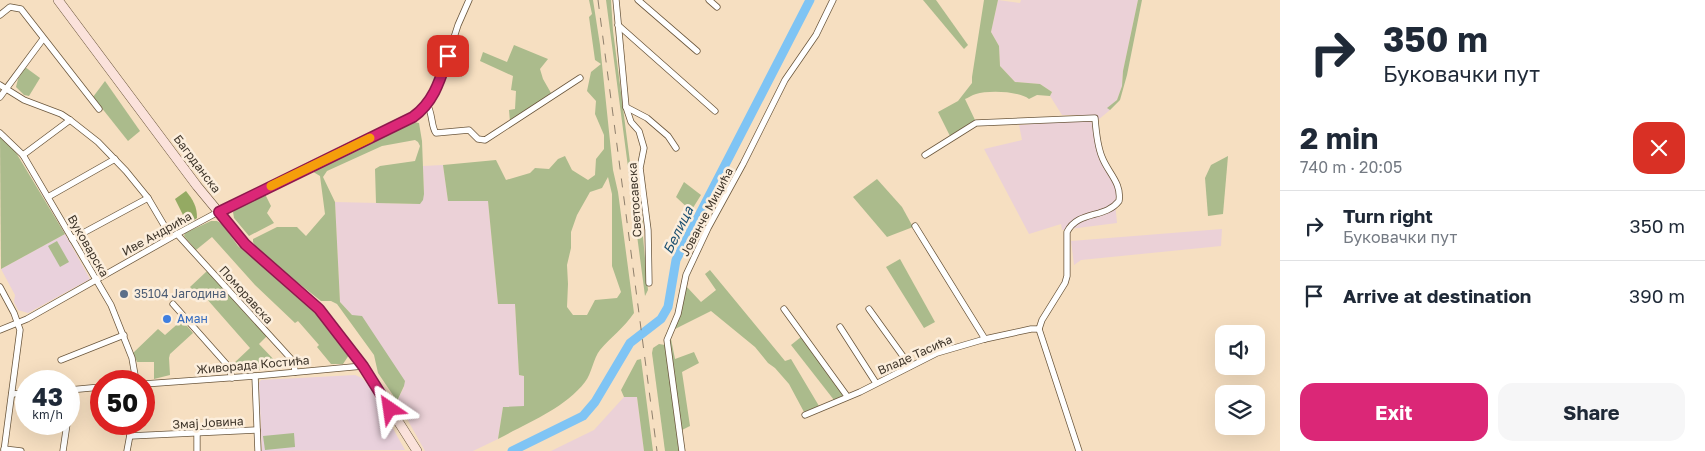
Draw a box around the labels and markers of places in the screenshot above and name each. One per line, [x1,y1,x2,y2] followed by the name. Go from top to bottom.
[427,35,469,77] pin
[134,286,226,301] place label: 35104 Јагодина
[118,288,130,300] marker: 35104 Јагодина
[177,311,208,326] place label: Аман
[161,313,173,325] marker: Аман

